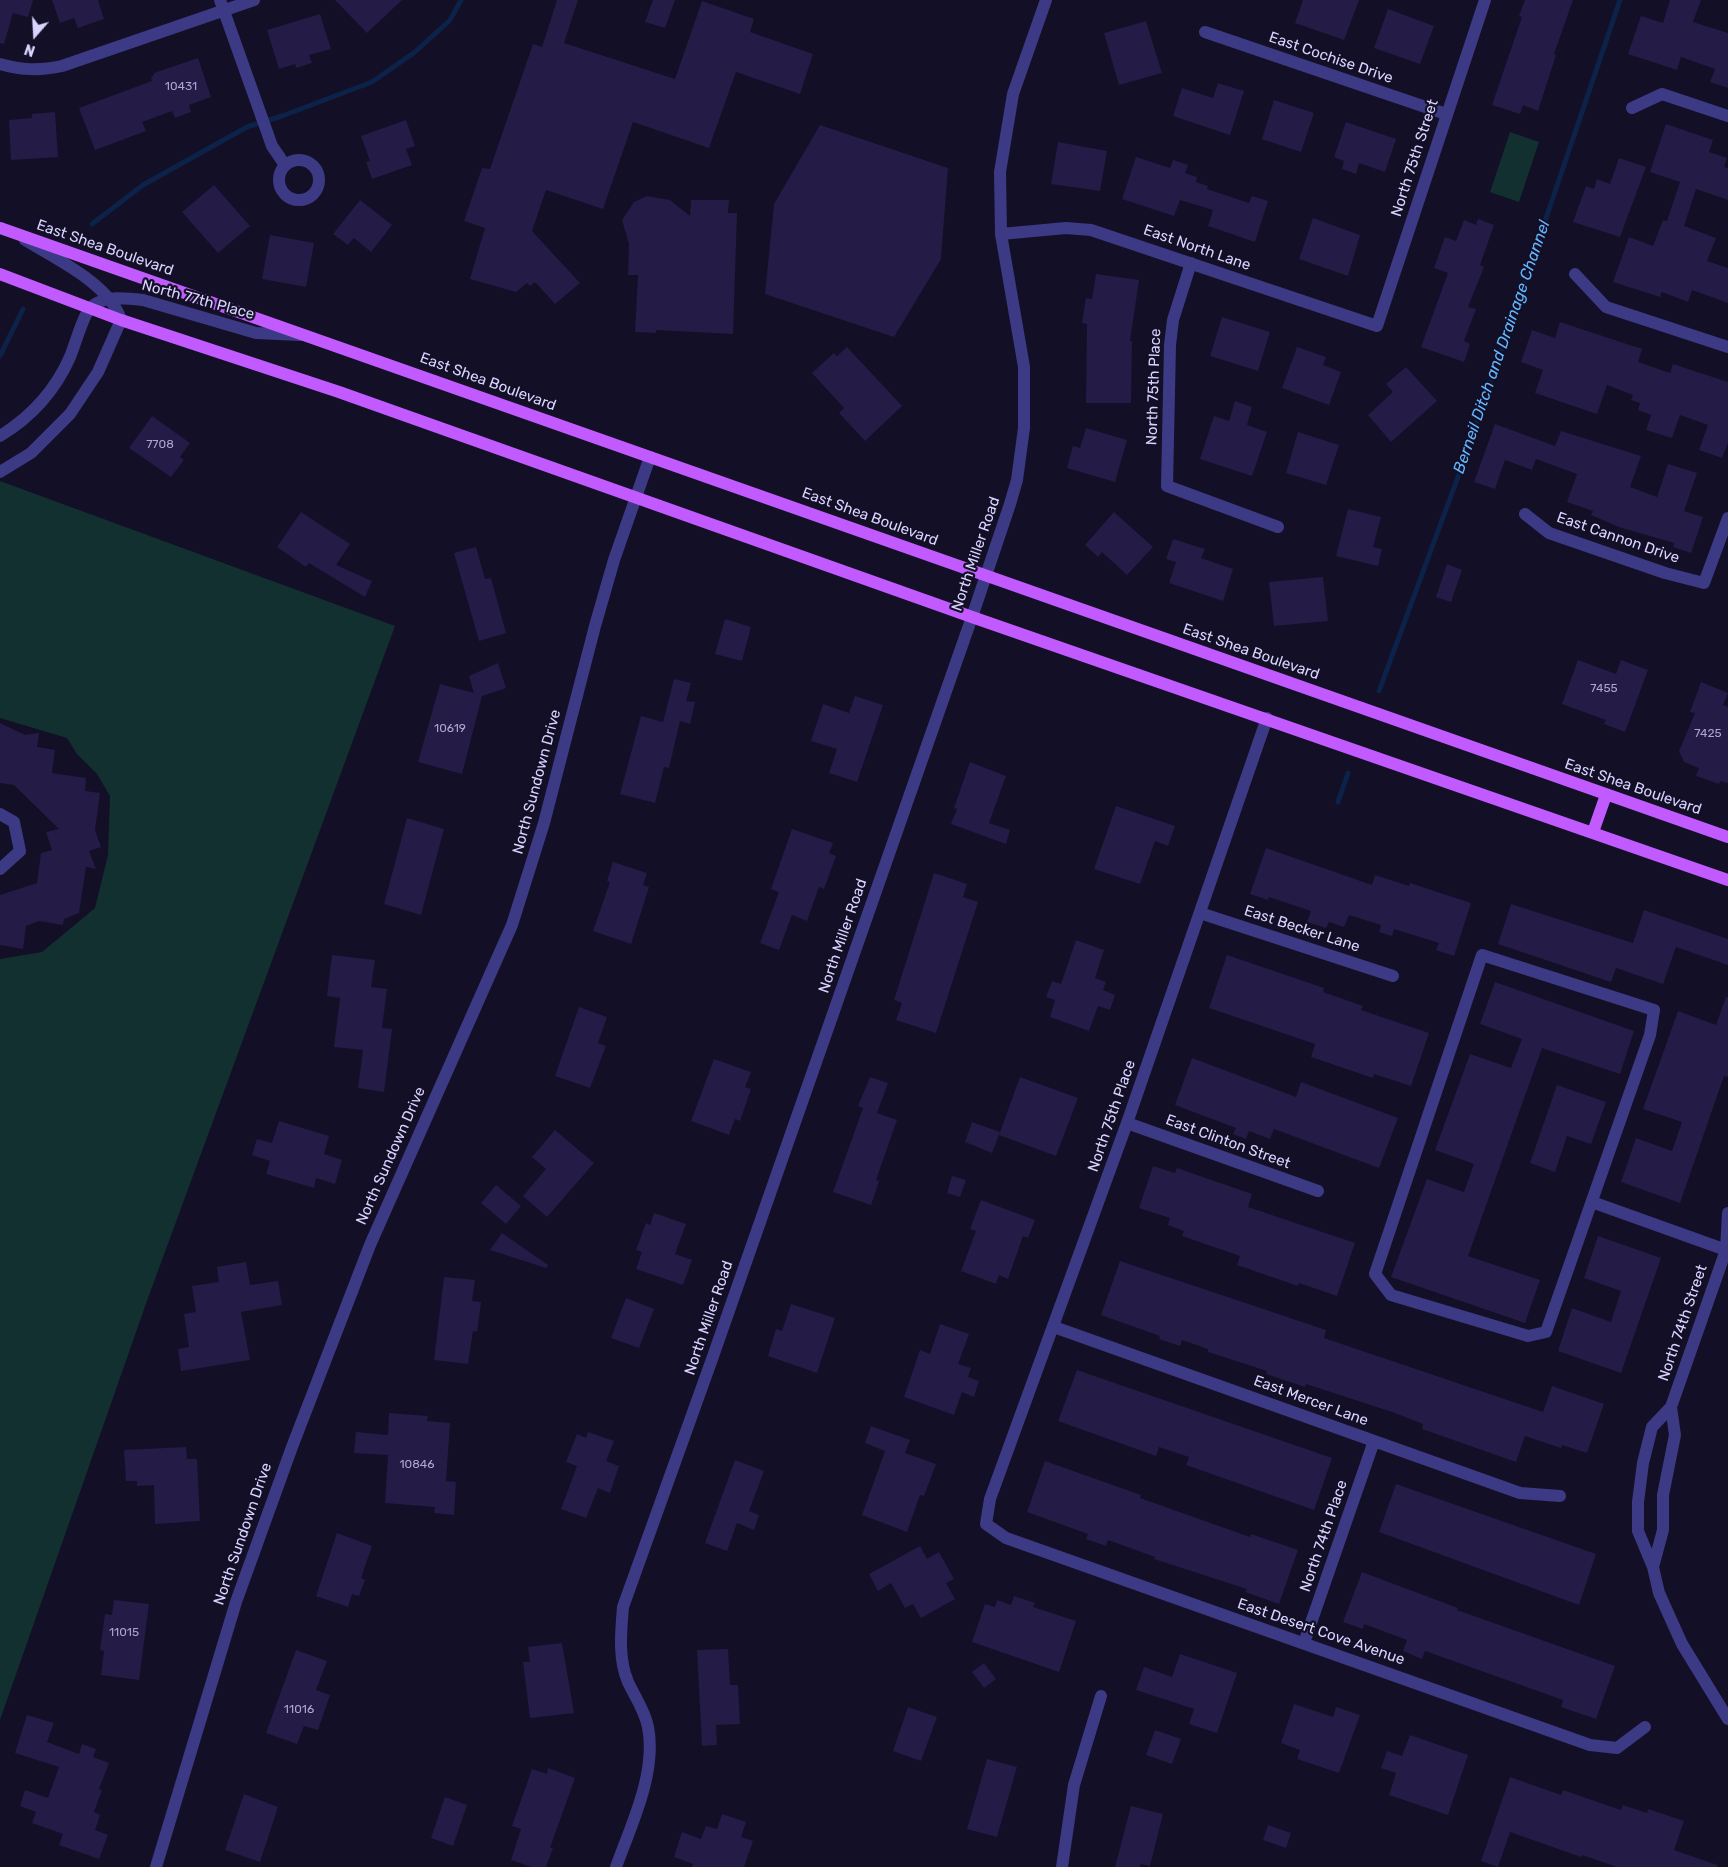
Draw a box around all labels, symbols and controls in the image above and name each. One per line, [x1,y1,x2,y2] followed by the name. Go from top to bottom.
[10,10,60,60] north arrow
[1267,28,1395,88] street label: East Cochise Drive
[22,40,37,59] text: N
[165,80,197,94] house number: 10431
[1388,97,1442,219] street label: North 75th Street
[34,216,176,280] street label: East Shea Boulevard
[1450,218,1554,476] water label: Berneil Ditch and Drainage Channel
[1141,221,1253,275] street label: East North Lane
[140,276,256,324] street label: North 77th Place
[1143,328,1165,446] street label: North 75th Place
[417,349,559,415] street label: East Shea Boulevard
[146,438,174,452] house number: 7708
[799,484,941,550] street label: East Shea Boulevard
[948,495,1004,613] street label: North Miller Road
[1554,509,1682,567] street label: East Cannon Drive
[1180,620,1322,684] street label: East Shea Boulevard
[1590,682,1618,696] house number: 7455
[509,708,565,856] street label: North Sundown Drive
[434,722,466,736] house number: 10619
[1694,727,1722,741] house number: 7425
[1562,755,1704,819] street label: East Shea Boulevard
[815,877,871,995] street label: North Miller Road
[1242,902,1362,956] street label: East Becker Lane
[1084,1058,1140,1174] street label: North 75th Place
[352,1084,430,1228] street label: North Sundown Drive
[1163,1111,1293,1173] street label: East Clinton Street
[681,1259,737,1377] street label: North Miller Road
[1655,1262,1711,1384] street label: North 74th Street
[1251,1372,1371,1430] street label: East Mercer Lane
[399,1458,435,1472] house number: 10846
[210,1461,276,1607] street label: North Sundown Drive
[1296,1478,1352,1594] street label: North 74th Place
[1235,1595,1407,1669] street label: East Desert Cove Avenue
[109,1626,139,1640] house number: 11015
[284,1703,314,1717] house number: 11016

